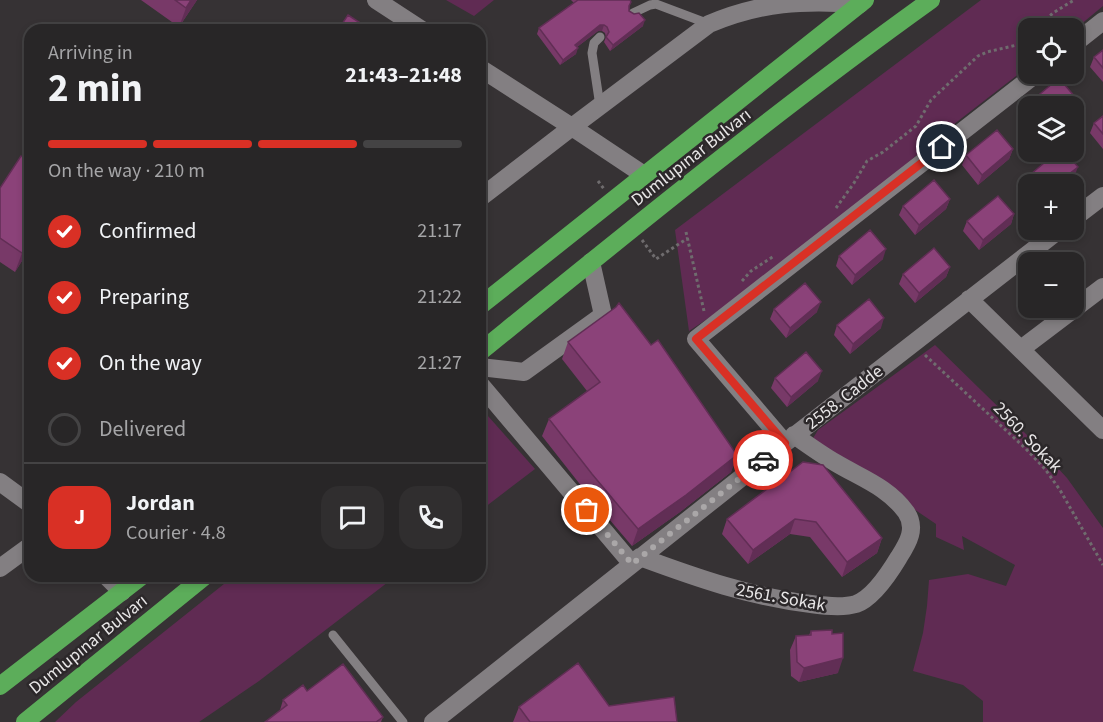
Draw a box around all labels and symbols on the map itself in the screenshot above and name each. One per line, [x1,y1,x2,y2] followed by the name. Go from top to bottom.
[626,103,757,212] street label: Dumlupınar Bulvarı
[916,121,967,172] pin
[800,359,888,436] street label: 2558. Cadde
[987,396,1068,478] street label: 2560. Sokak
[733,430,793,490] courier
[561,484,612,535] pin
[734,577,827,618] street label: 2561. Sokak
[24,589,153,700] street label: Dumlupınar Bulvarı

